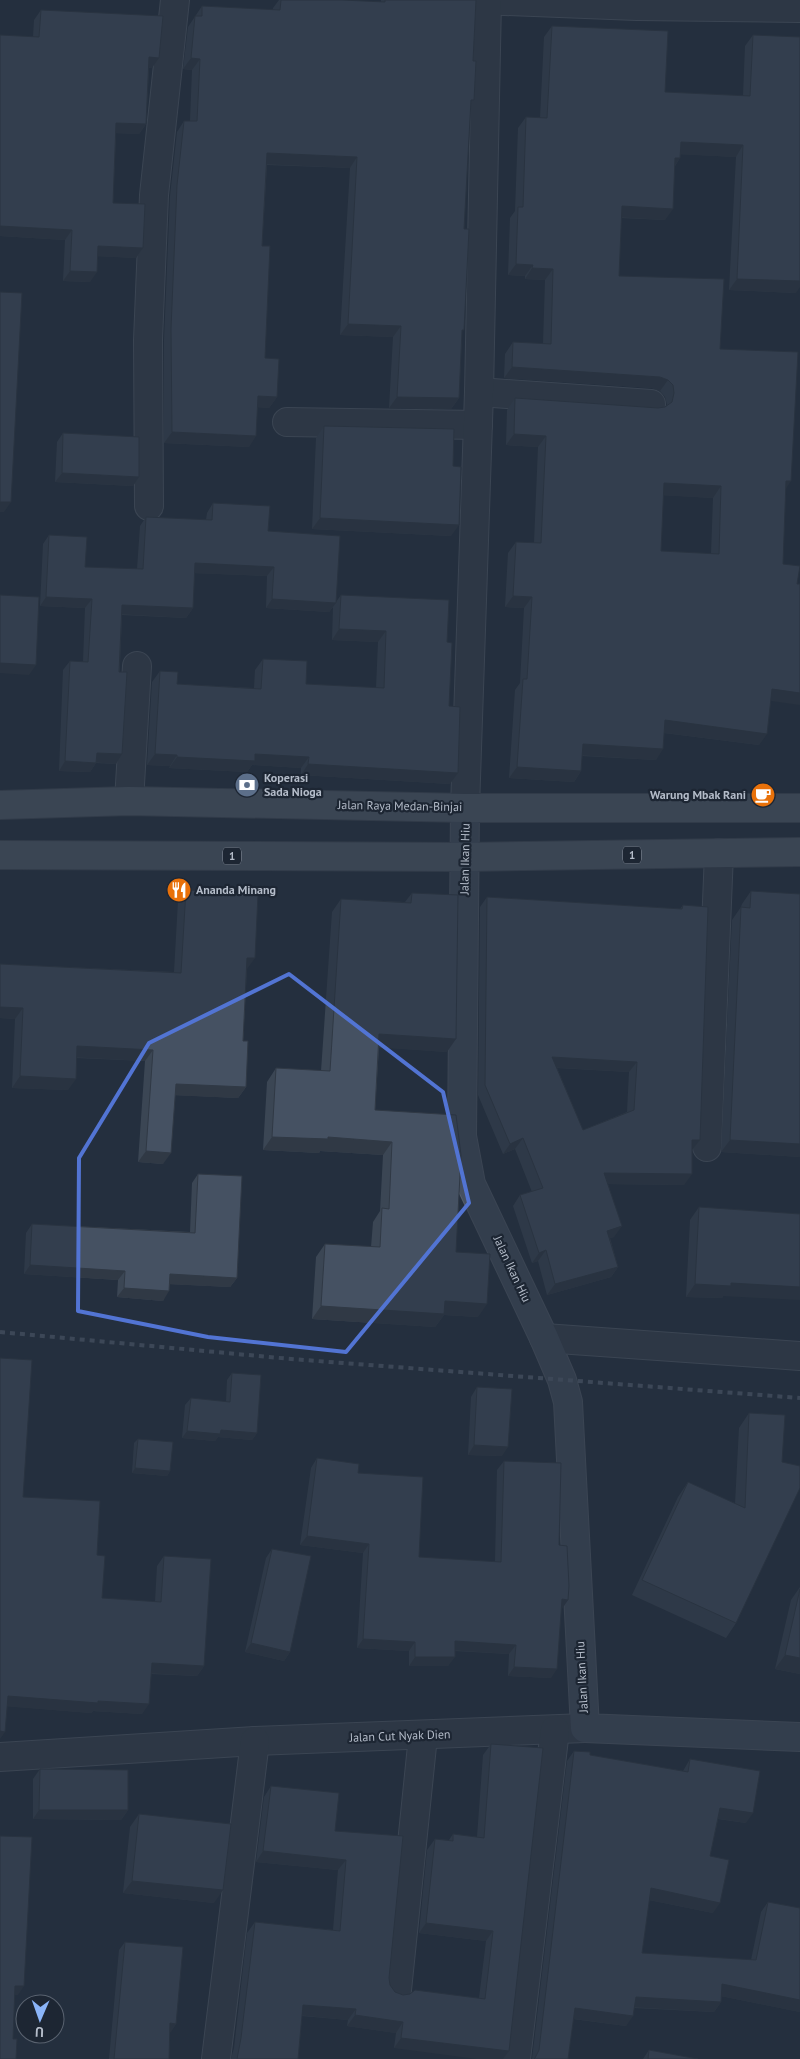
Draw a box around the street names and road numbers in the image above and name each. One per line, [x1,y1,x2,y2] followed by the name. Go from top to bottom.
[337,797,462,814] street label: Jalan Raya Medan-Binjai
[456,823,473,896] street label: Jalan Ikan Hiu
[623,846,641,864] road number: 1
[223,848,241,864] road number: 1
[490,1232,534,1304] street label: Jalan Ikan Hiu
[572,1641,591,1714] street label: Jalan Ikan Hiu
[348,1726,451,1745] street label: Jalan Cut Nyak Dien

